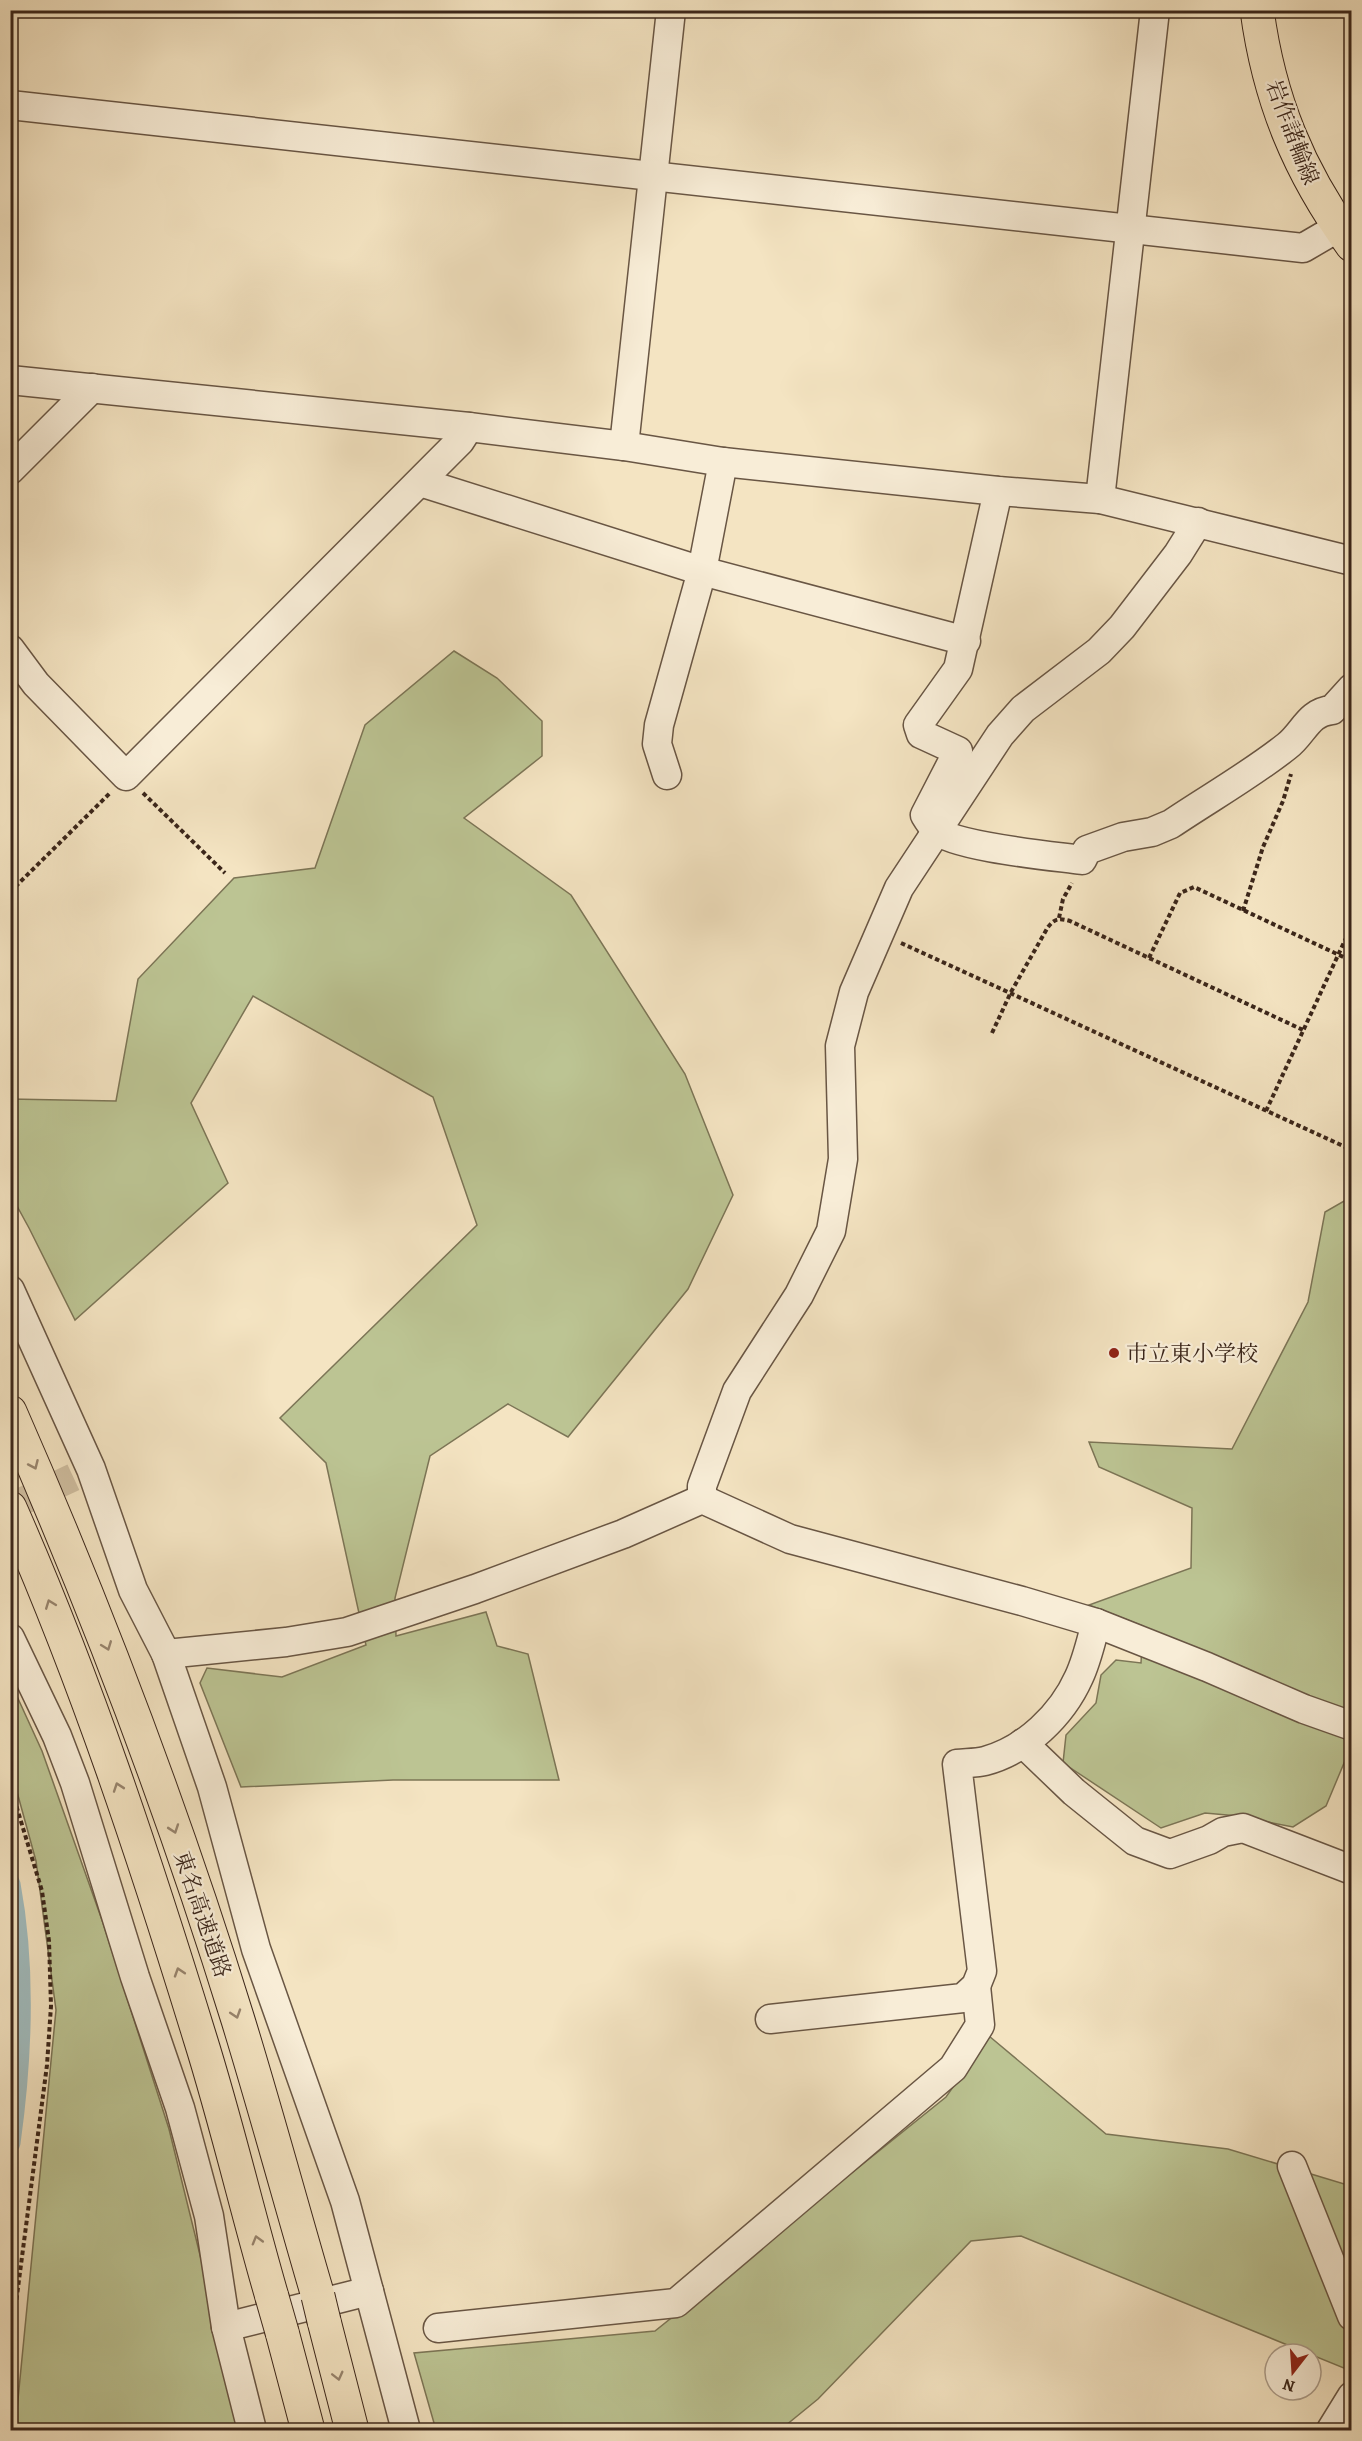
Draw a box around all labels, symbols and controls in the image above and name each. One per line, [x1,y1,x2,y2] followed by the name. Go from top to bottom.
[1258,76,1326,189] street label: 岩作諸輪線
[1126,1339,1258,1369] place label: 市立東小学校
[1107,1346,1121,1360] marker: 市立東小学校
[27,1459,39,1470] one-way arrow
[45,1600,58,1610] one-way arrow
[100,1640,112,1651] one-way arrow
[113,1782,126,1793] one-way arrow
[167,1823,179,1834] one-way arrow
[166,1847,238,1982] street label: 東名高速道路
[173,1967,186,1978] one-way arrow
[229,2008,241,2019] one-way arrow
[251,2235,264,2245] one-way arrow
[1263,2342,1323,2402] north arrow
[331,2370,343,2380] one-way arrow
[1280,2373,1298,2398] text: N

